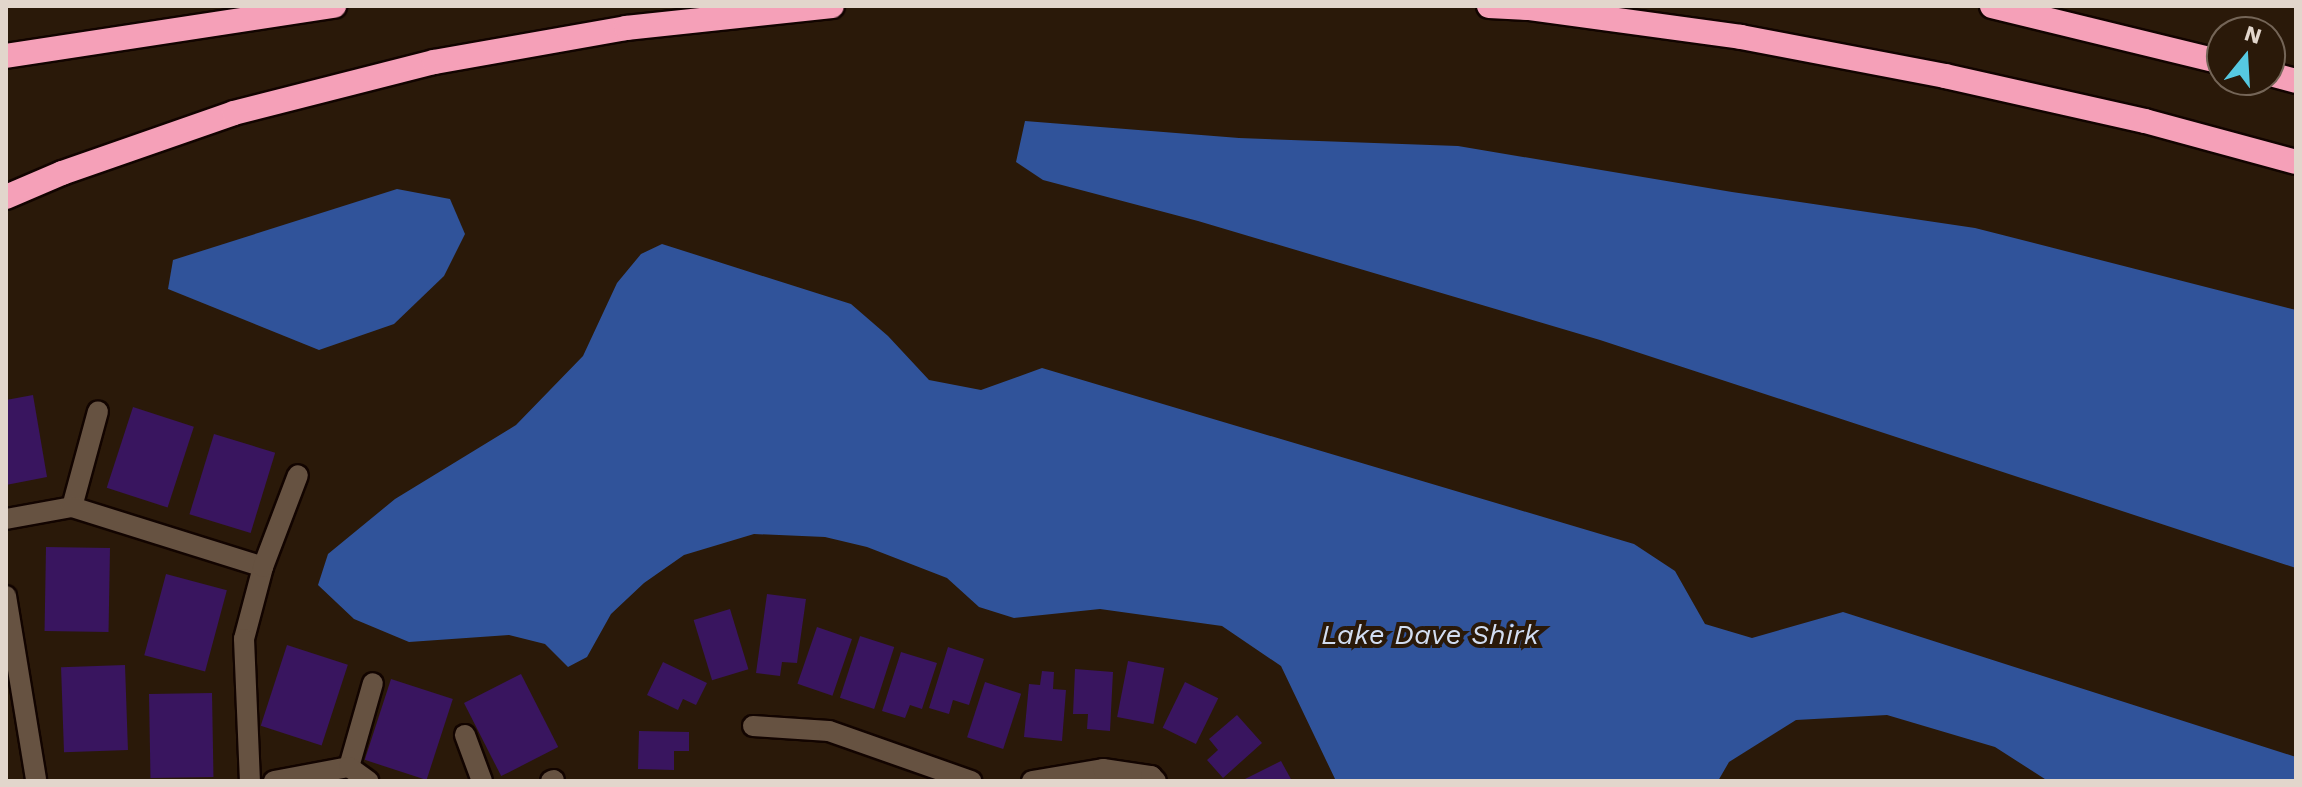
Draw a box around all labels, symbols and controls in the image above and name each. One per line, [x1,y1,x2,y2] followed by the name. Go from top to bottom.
[2206,16,2286,96] north arrow
[2241,20,2265,49] text: N
[1321,618,1539,652] water label: Lake Dave Shirk

